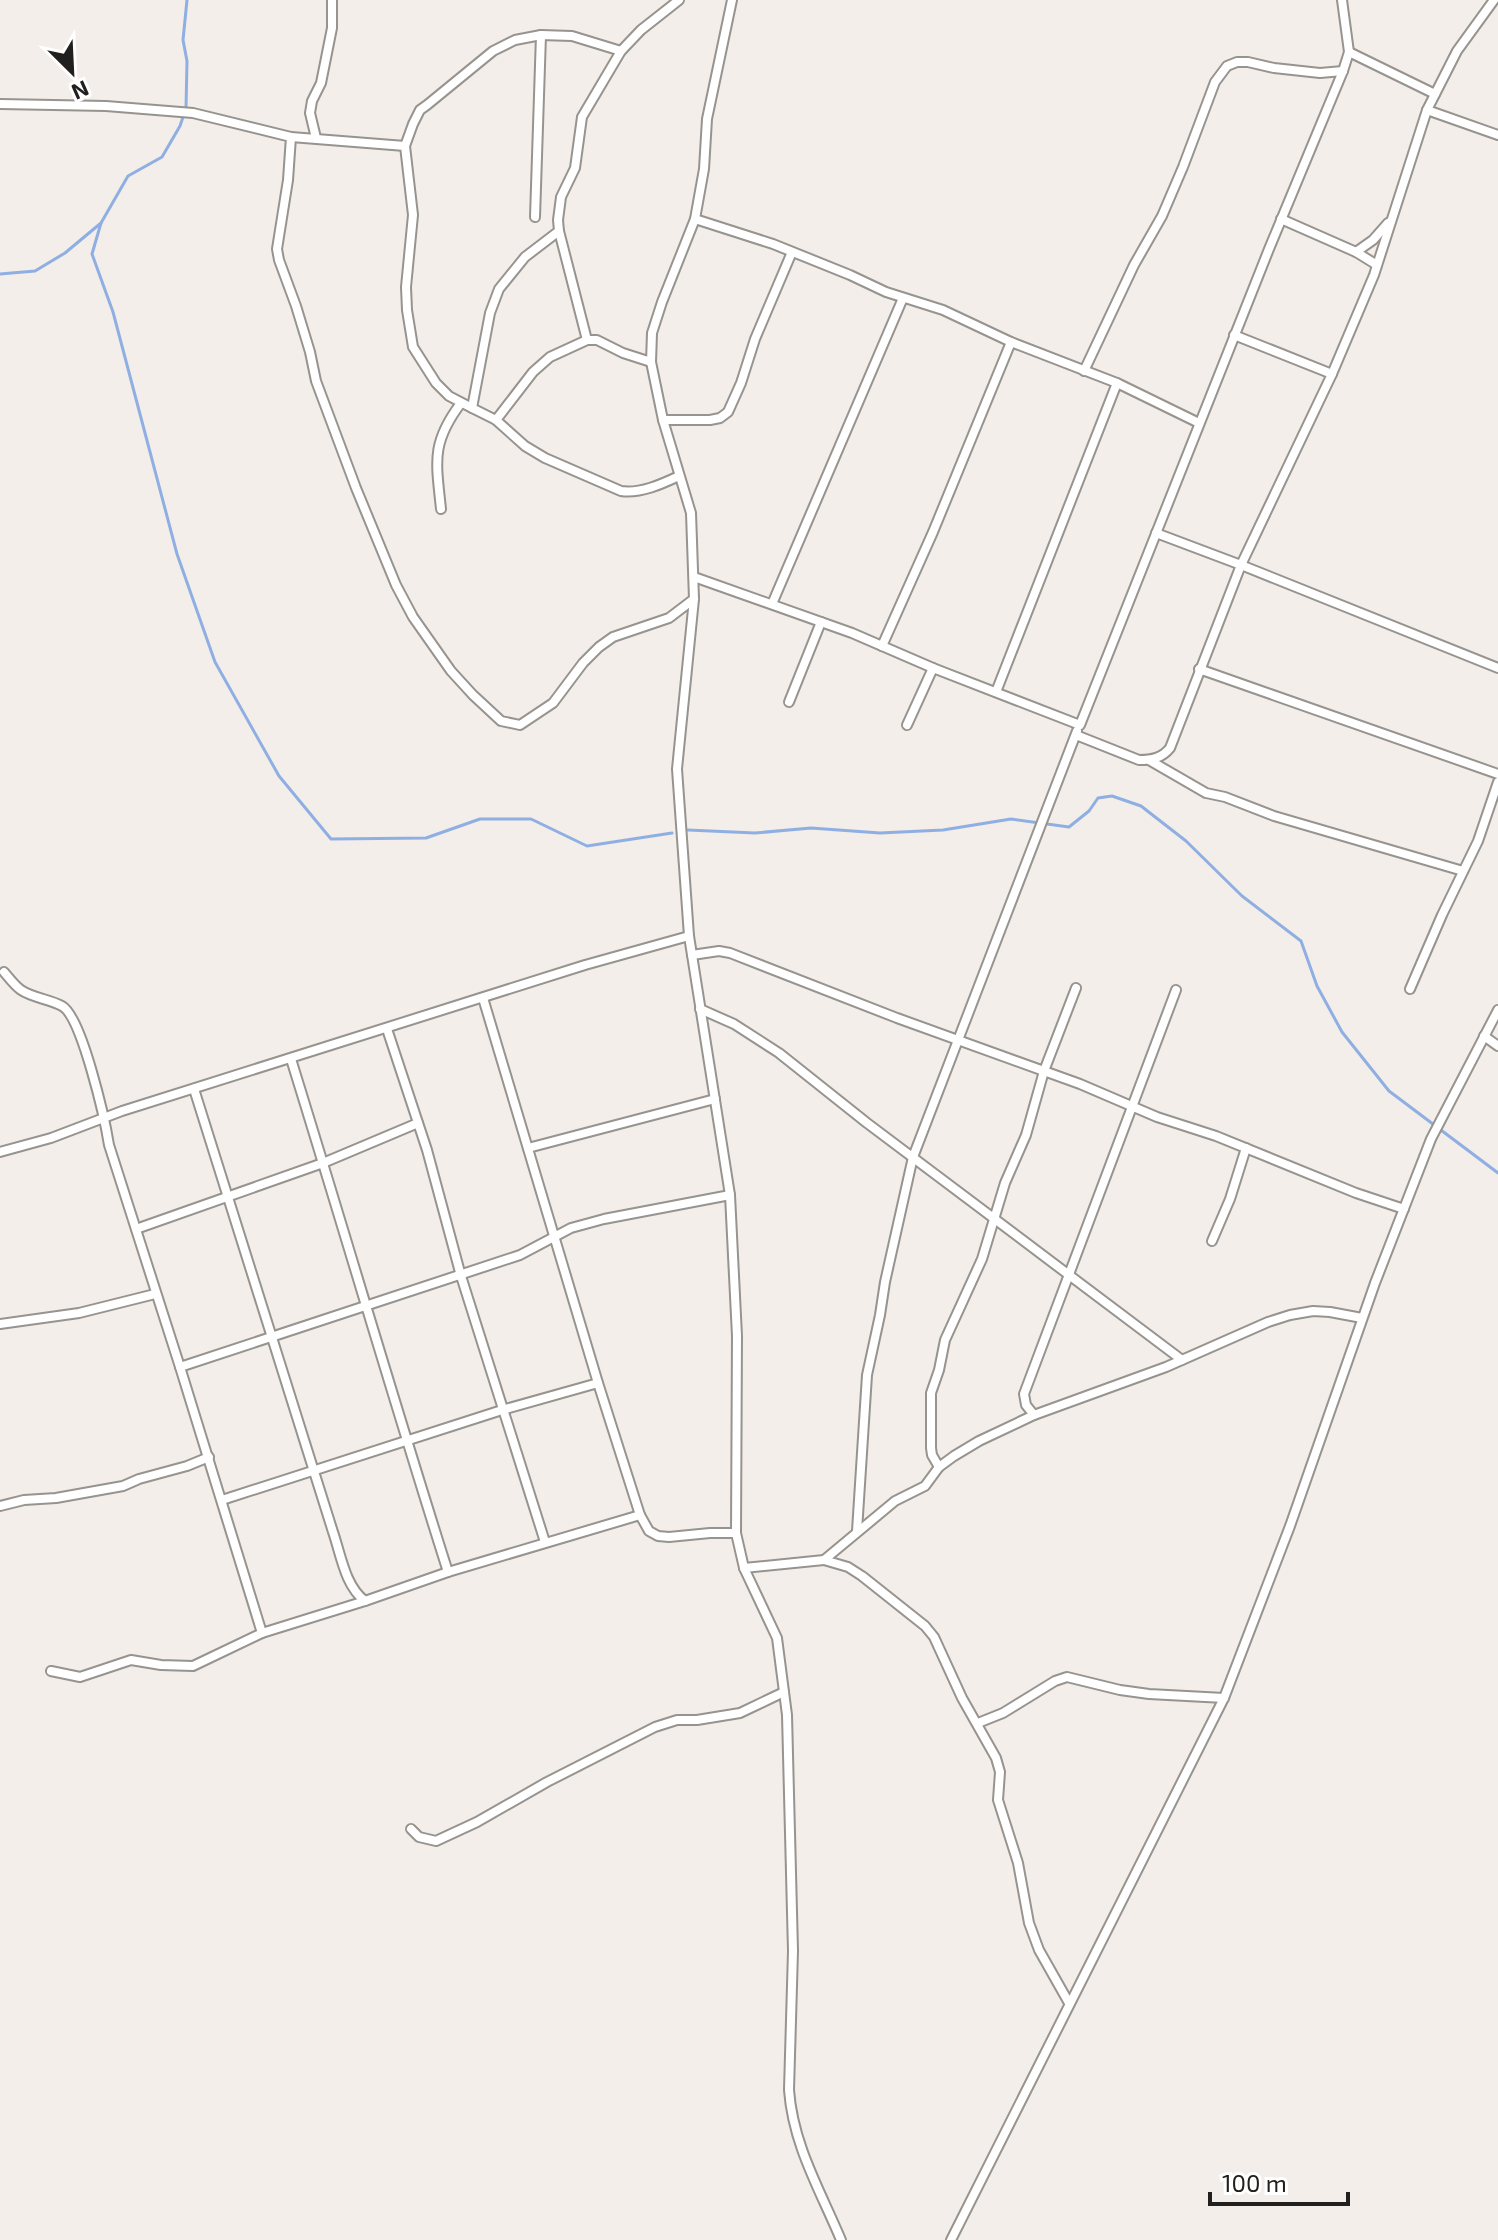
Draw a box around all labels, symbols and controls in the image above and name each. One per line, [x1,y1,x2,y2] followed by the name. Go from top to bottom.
[32,32,112,112] north arrow
[68,76,93,106] text: N
[1210,2156,1348,2206] scale bar
[1222,2168,1287,2197] text: 100 m

